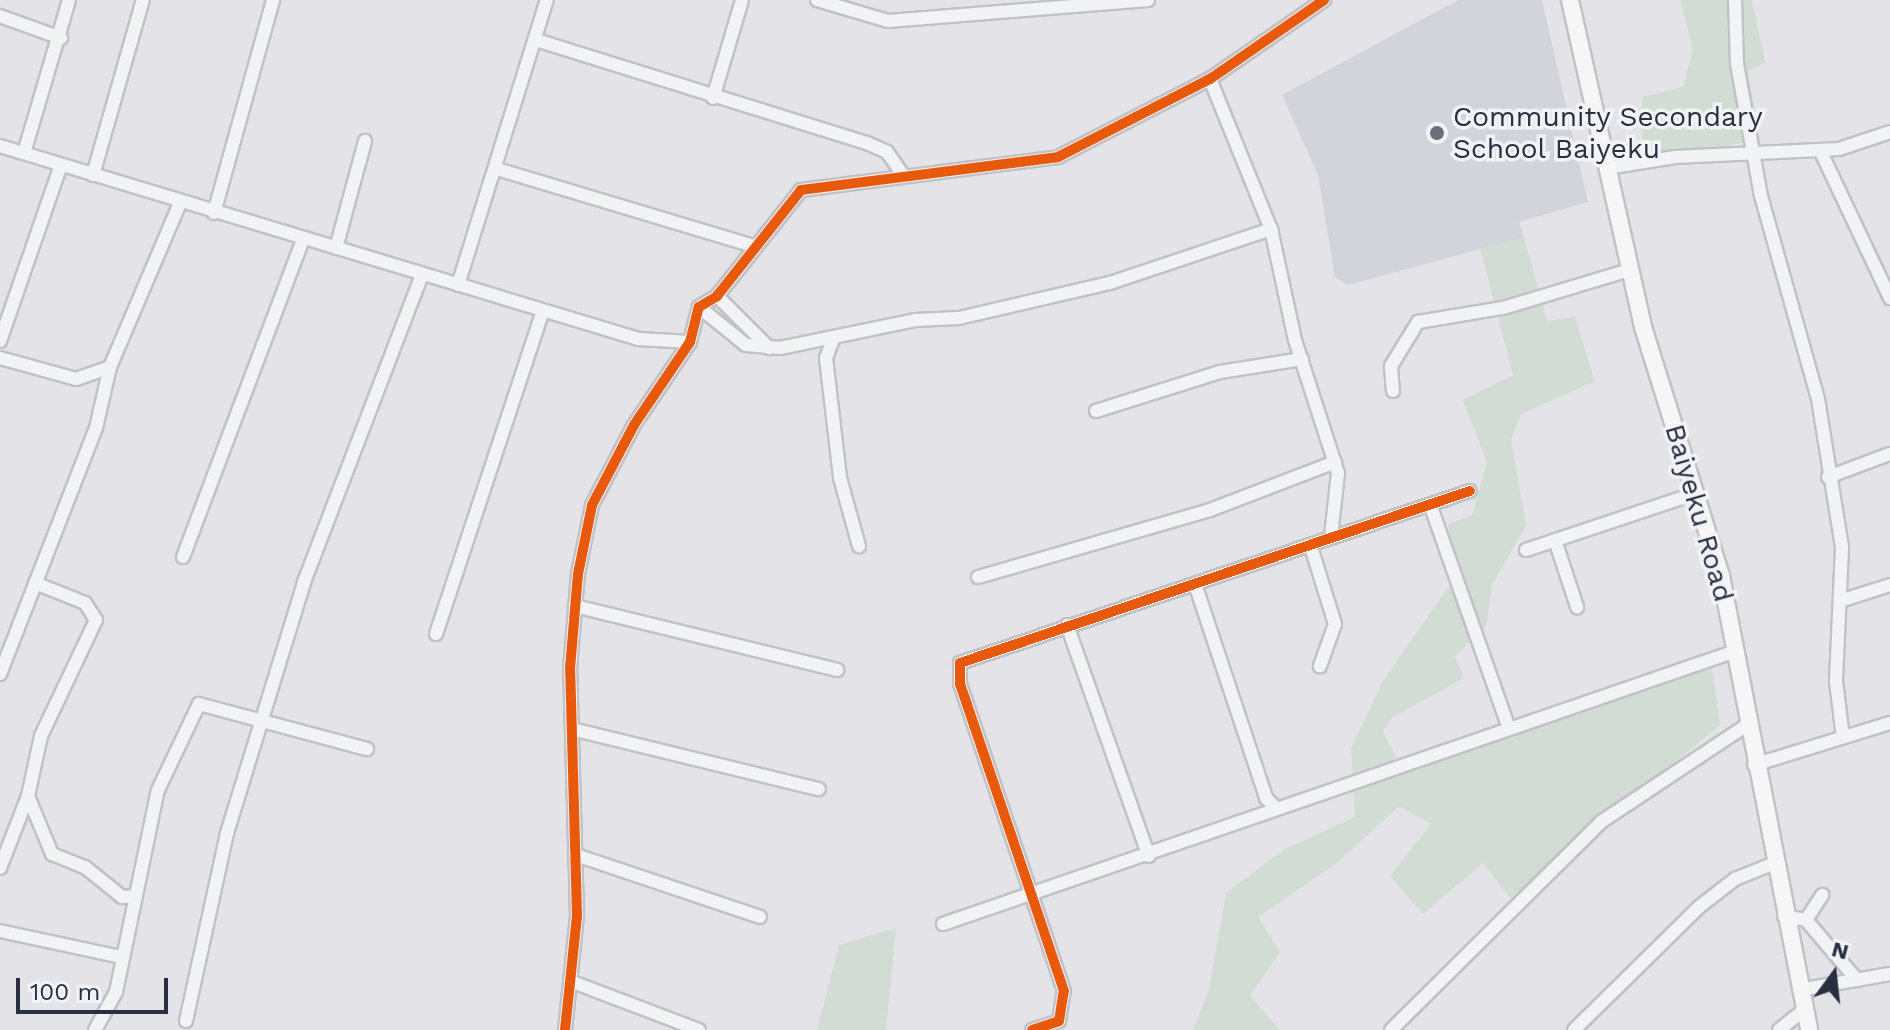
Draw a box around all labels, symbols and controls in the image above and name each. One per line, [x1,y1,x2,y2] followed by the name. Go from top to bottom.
[1453,100,1763,166] place label: Community Secondary School Baiyeku
[1428,124,1446,142] marker: Community Secondary School Baiyeku
[1658,420,1740,606] street label: Baiyeku Road
[1794,934,1874,1014] north arrow
[1829,936,1851,965] text: N
[20,962,172,1012] scale bar
[30,978,100,1006] text: 100 m

